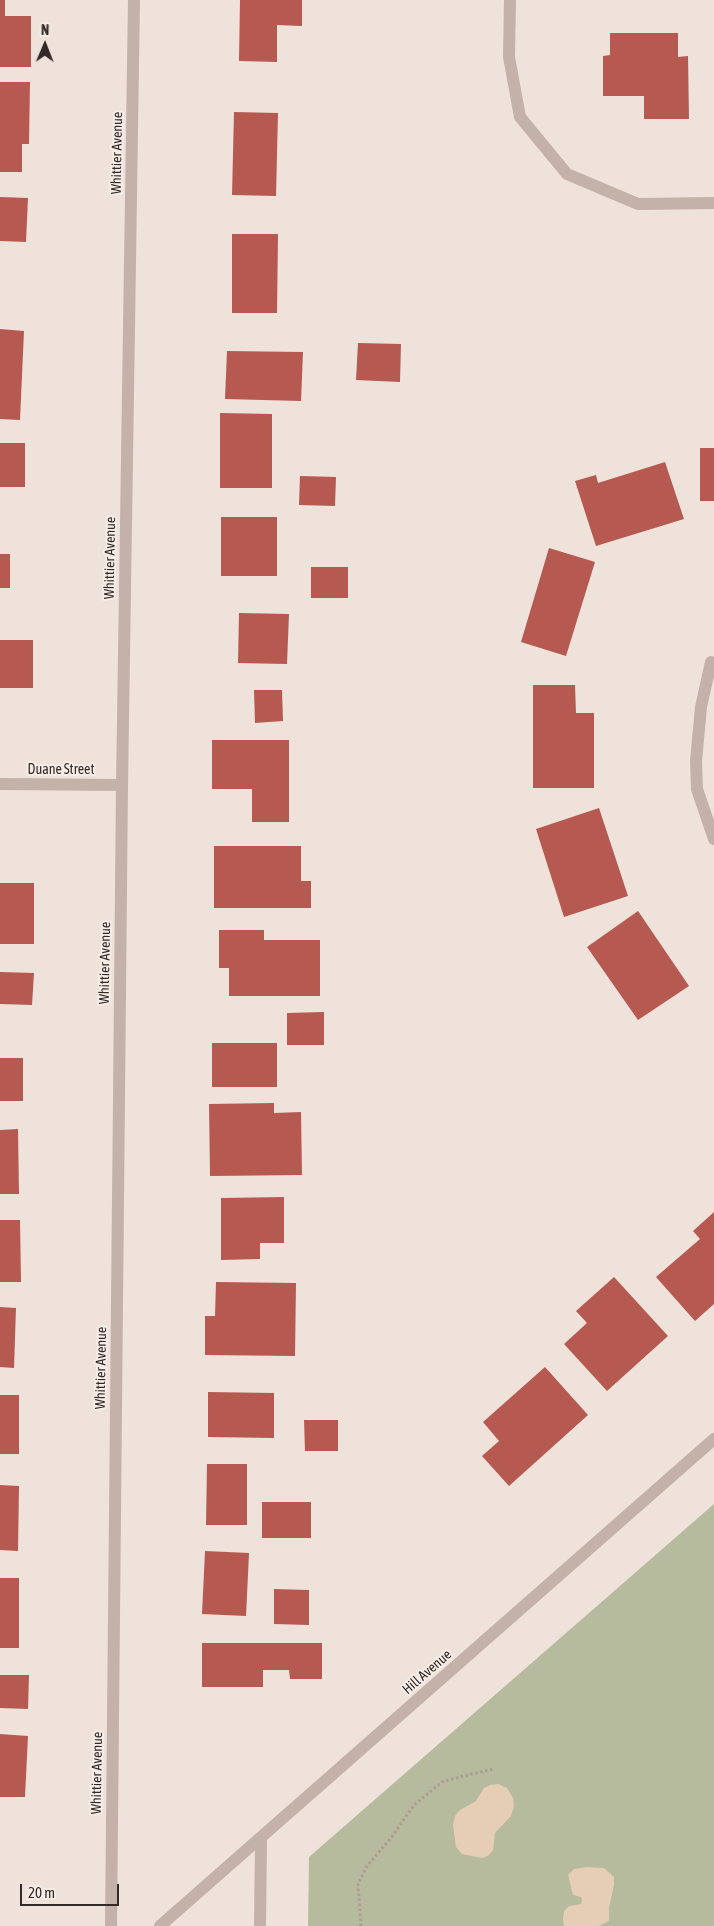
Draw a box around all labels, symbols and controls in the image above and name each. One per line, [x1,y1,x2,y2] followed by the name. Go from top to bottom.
[20,20,70,70] north arrow
[41,22,50,38] text: N
[108,112,126,194] street label: Whittier Avenue
[101,517,119,599] street label: Whittier Avenue
[28,762,94,778] street label: Duane Street
[96,922,114,1004] street label: Whittier Avenue
[92,1327,110,1409] street label: Whittier Avenue
[399,1646,455,1698] street label: Hill Avenue
[88,1732,106,1814] street label: Whittier Avenue
[22,1874,121,1906] scale bar
[28,1884,55,1901] text: 20 m

